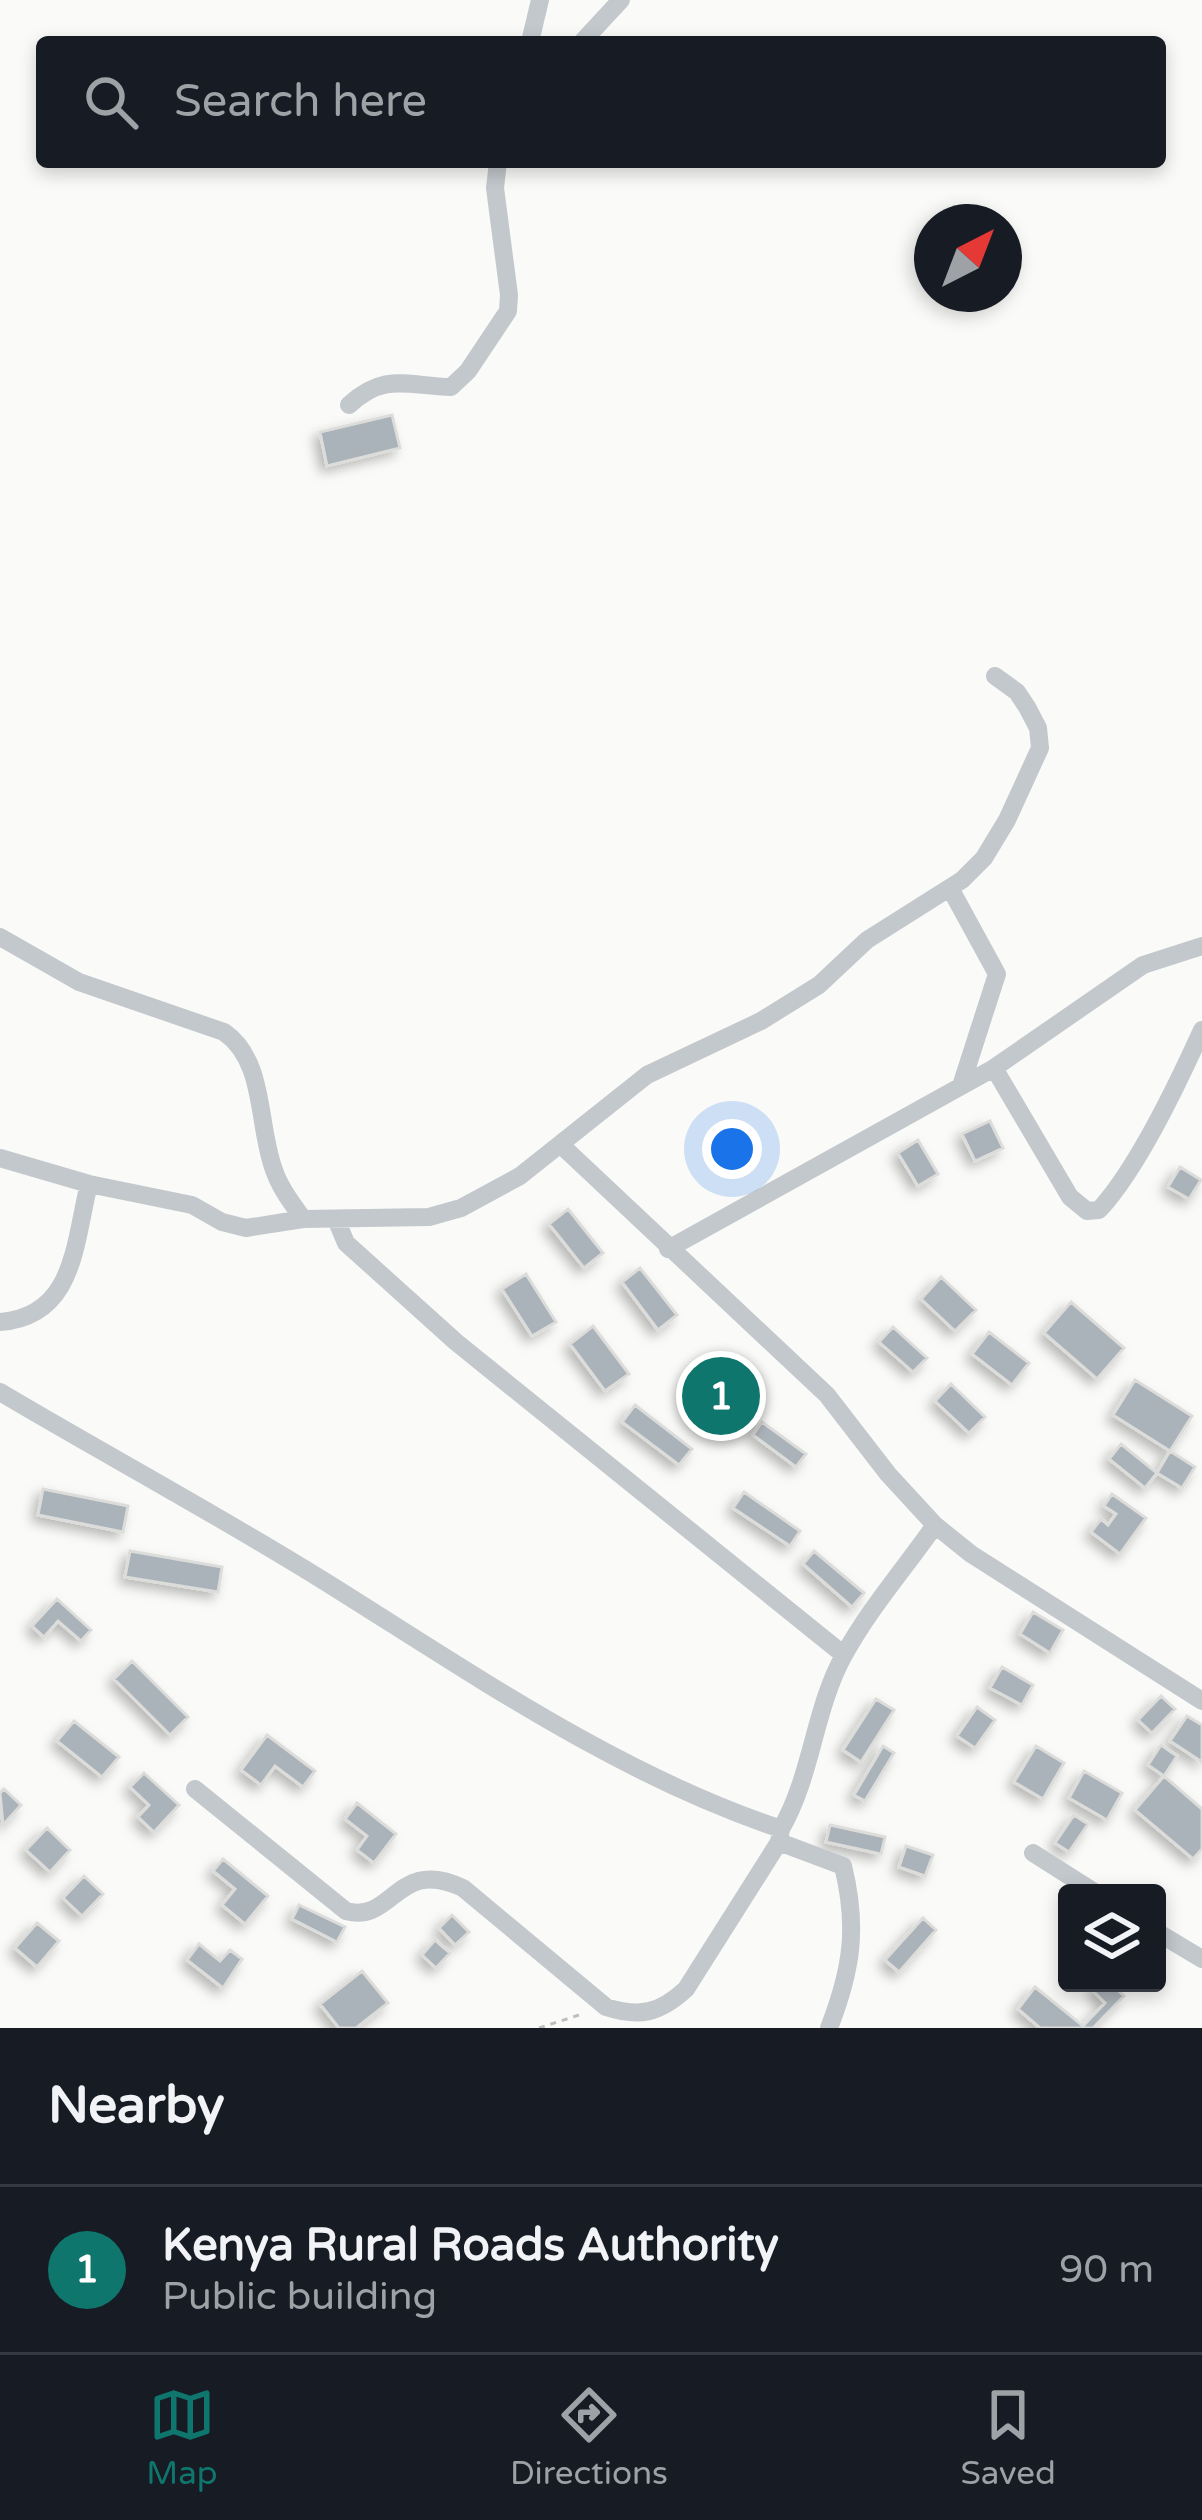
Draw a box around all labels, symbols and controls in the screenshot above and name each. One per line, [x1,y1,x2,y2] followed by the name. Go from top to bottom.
[36,36,1166,168] search box
[78,69,144,135] icon: search
[174,75,427,129] text: Search here
[914,204,1022,312] north arrow
[702,1119,762,1179] your location
[682,1351,760,1441] pin: 1
[1058,1884,1166,1992] map controls
[1058,1884,1166,1992] button: layers
[48,2075,225,2137] text: Nearby
[162,2219,779,2273] text: Kenya Rural Roads Authority
[75,2246,99,2293] text: 1
[1059,2246,1154,2293] text: 90 m
[162,2273,437,2320] text: Public building
[146,2382,218,2493] tab: Map
[510,2382,668,2493] tab: Directions
[960,2382,1056,2493] tab: Saved

